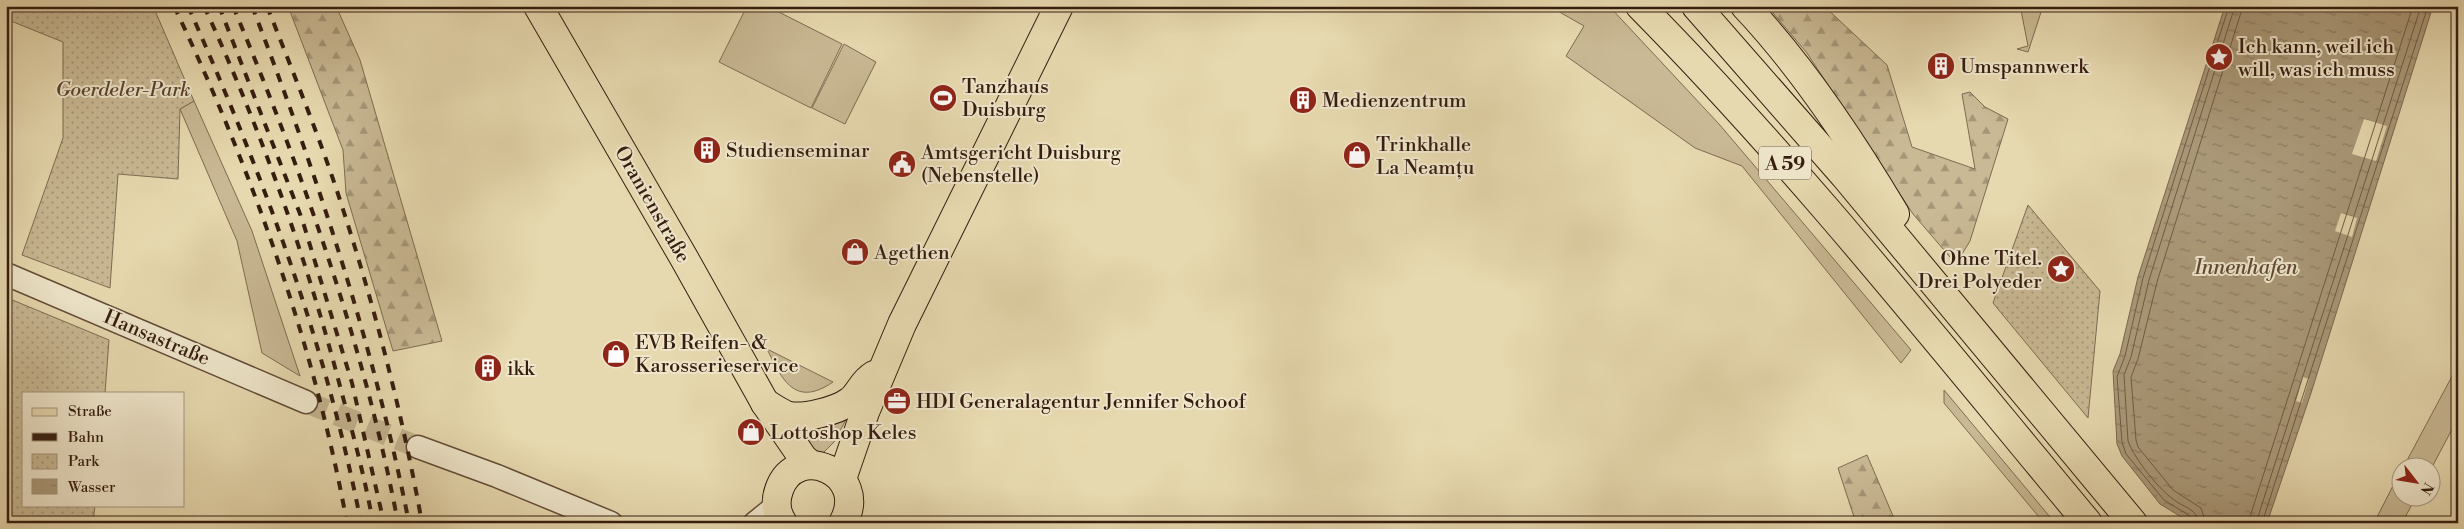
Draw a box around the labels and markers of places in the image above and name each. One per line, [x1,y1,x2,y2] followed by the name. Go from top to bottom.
[2237,35,2395,83] place label: Ich kann, weil ich will, was ich muss
[2204,42,2234,72] place icon: Ich kann, weil ich will, was ich muss
[1926,51,1956,81] building icon: Umspannwerk
[1960,55,2090,80] place label: Umspannwerk
[962,75,1049,123] place label: Tanzhaus Duisburg
[928,83,958,113] sports icon: Tanzhaus Duisburg
[1288,85,1318,115] building icon: Medienzentrum
[1322,89,1467,114] place label: Medienzentrum
[1376,133,1475,181] place label: Trinkhalle La Neamțu
[692,135,722,165] building icon: Studienseminar
[726,139,870,164] place label: Studienseminar
[1342,140,1372,170] shop icon: Trinkhalle La Neamțu
[920,141,1122,189] place label: Amtsgericht Duisburg (Nebenstelle)
[887,149,917,179] public building icon: Amtsgericht Duisburg (Nebenstelle)
[840,237,870,267] shop icon: Agethen
[873,241,950,266] place label: Agethen
[1918,247,2042,295] place label: Ohne Titel. Drei Polyeder
[2046,254,2076,284] place icon: Ohne Titel. Drei Polyeder
[635,331,799,379] place label: EVB Reifen- & Karosserieservice
[601,339,631,369] shop icon: EVB Reifen- & Karosserieservice
[473,353,503,383] building icon: ikk
[507,357,536,382] place label: ikk
[882,386,912,416] office icon: HDI Generalagentur Jennifer Schoof
[916,390,1247,415] place label: HDI Generalagentur Jennifer Schoof
[736,417,766,447] shop icon: Lottoshop Keles
[770,421,916,446] place label: Lottoshop Keles

